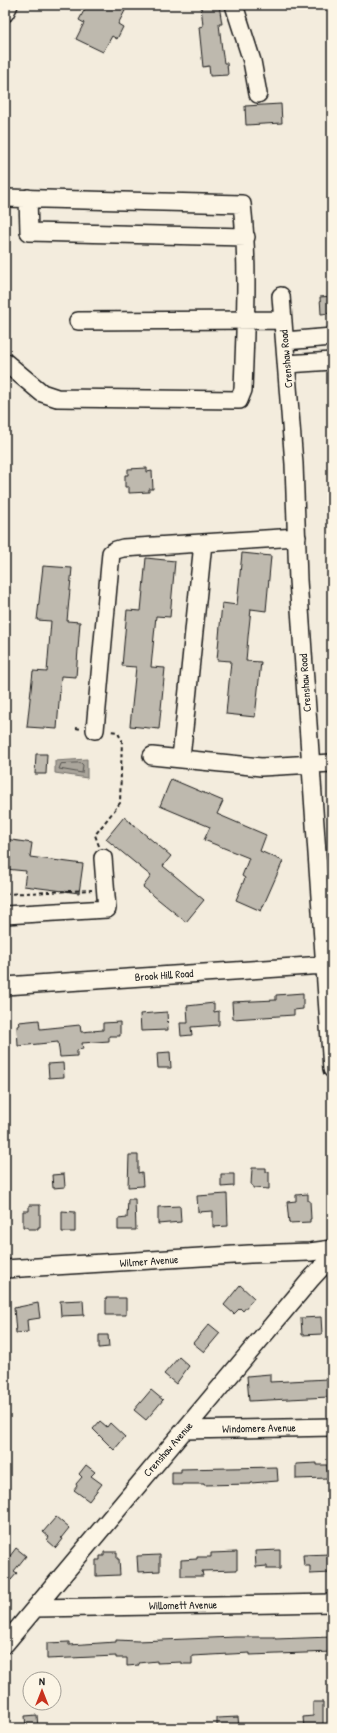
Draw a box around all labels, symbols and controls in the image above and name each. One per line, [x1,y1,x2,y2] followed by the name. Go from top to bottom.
[276,329,296,389] street label: Crenshaw Road
[296,653,314,713] street label: Crenshaw Road
[134,966,194,984] street label: Brook Hill Road
[119,1252,179,1270] street label: Wilmer Avenue
[140,1418,196,1479] street label: Crenshaw Avenue
[222,1420,297,1436] street label: Windomere Avenue
[149,1597,218,1613] street label: Willomett Avenue
[22,1671,62,1711] north arrow
[39,1674,45,1688] text: N

